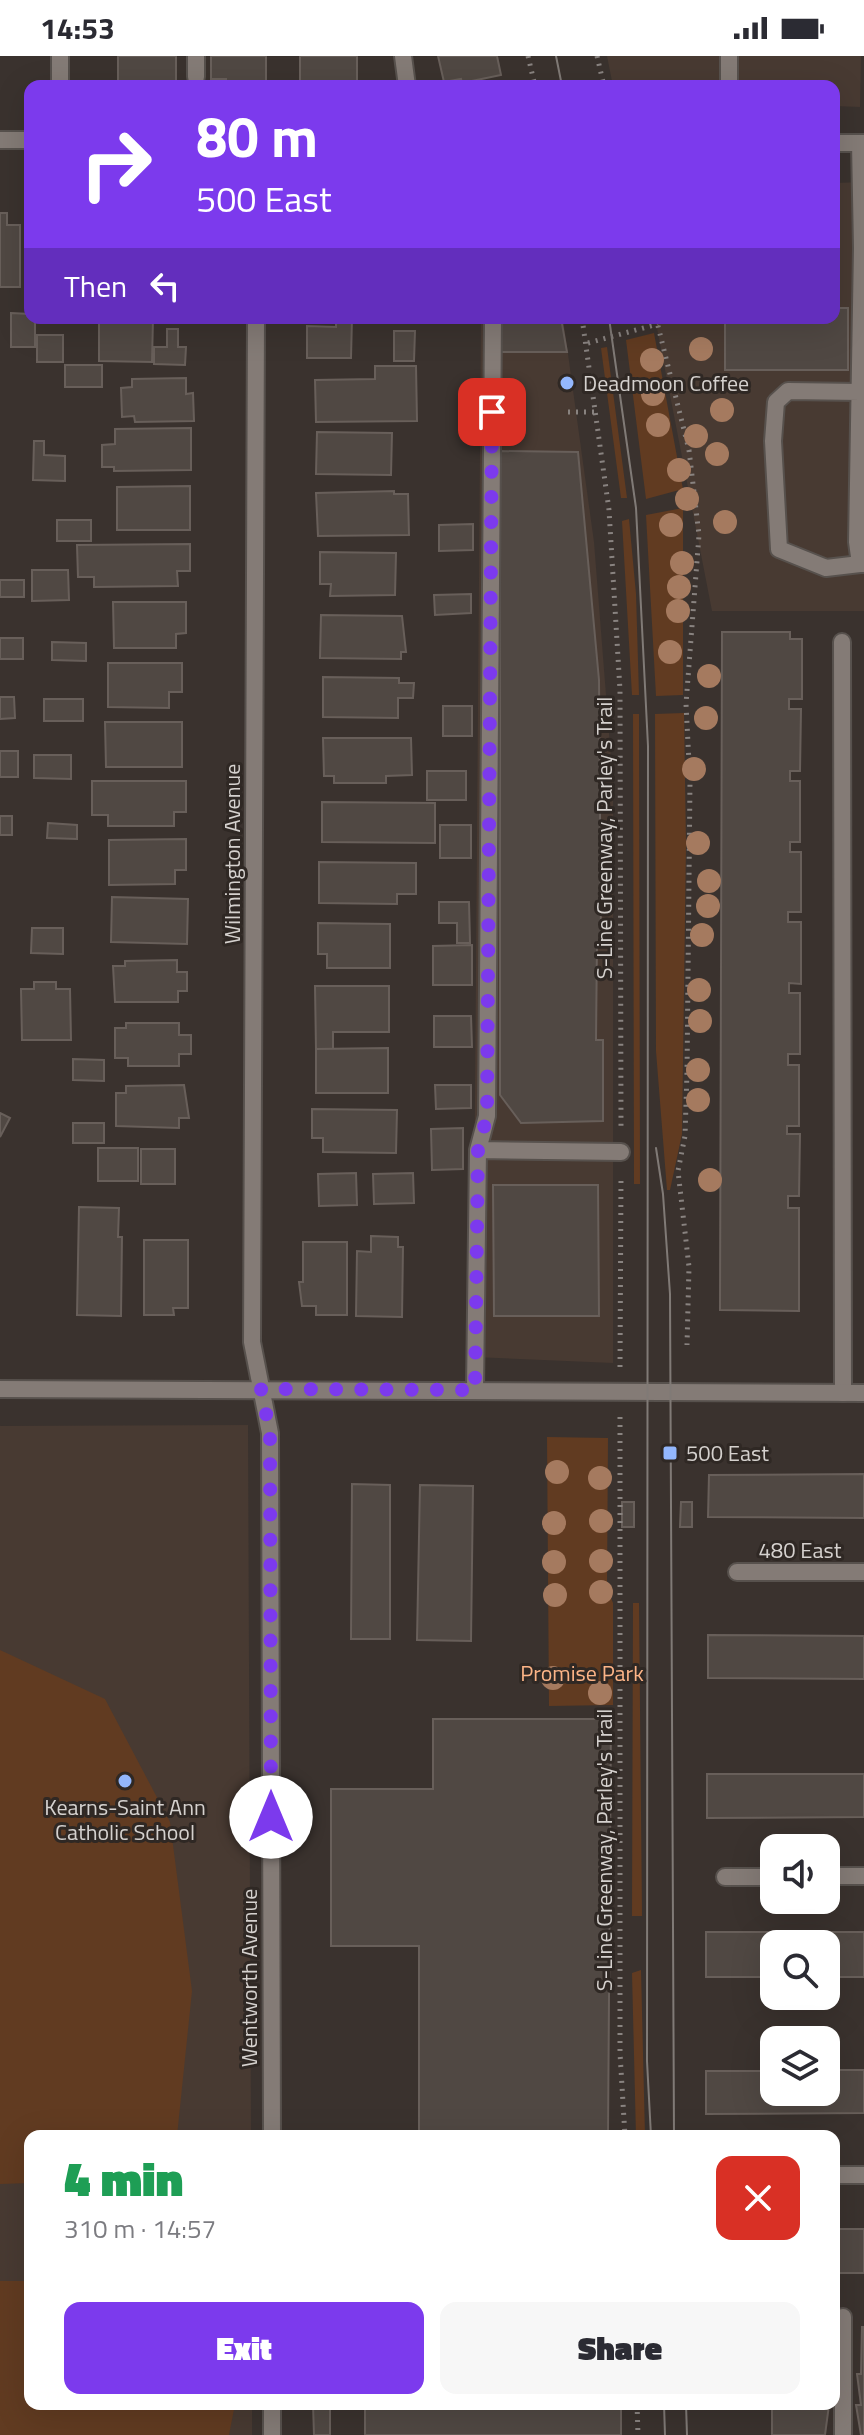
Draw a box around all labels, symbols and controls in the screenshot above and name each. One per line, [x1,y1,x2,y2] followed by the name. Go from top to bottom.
[40,5,115,51] text: 14:53
[196,94,318,179] text: 80 m
[64,112,168,216] icon: right
[196,171,332,226] text: 500 East
[64,263,127,309] text: Then
[143,264,187,308] icon: left
[583,366,749,400] place label: Deadmoon Coffee
[558,374,576,392] marker: Deadmoon Coffee
[458,378,526,446] pin
[470,390,514,434] icon: arrive
[587,697,621,979] street label: S-Line Greenway, Parley's Trail
[215,764,249,944] street label: Wilmington Avenue
[686,1436,769,1470] place label: 500 East
[661,1444,679,1462] marker: 500 East
[759,1533,842,1567] street label: 480 East
[520,1656,644,1690] park label: Promise Park
[587,1709,621,1991] street label: S-Line Greenway, Parley's Trail
[116,1772,134,1790] marker: Kearns-Saint Ann Catholic School
[229,1775,313,1859] position arrow
[44,1790,206,1849] place label: Kearns-Saint Ann Catholic School
[760,1834,840,2106] map controls
[760,1834,840,1914] button: sound
[232,1889,266,2067] street label: Wentworth Avenue
[760,1930,840,2010] button: search
[760,2026,840,2106] button: layers
[64,2142,183,2215] text: 4 min
[716,2156,800,2240] button: close
[64,2209,216,2248] text: 310 m · 14:57
[64,2302,424,2394] button: Exit
[440,2302,800,2394] button: Share

